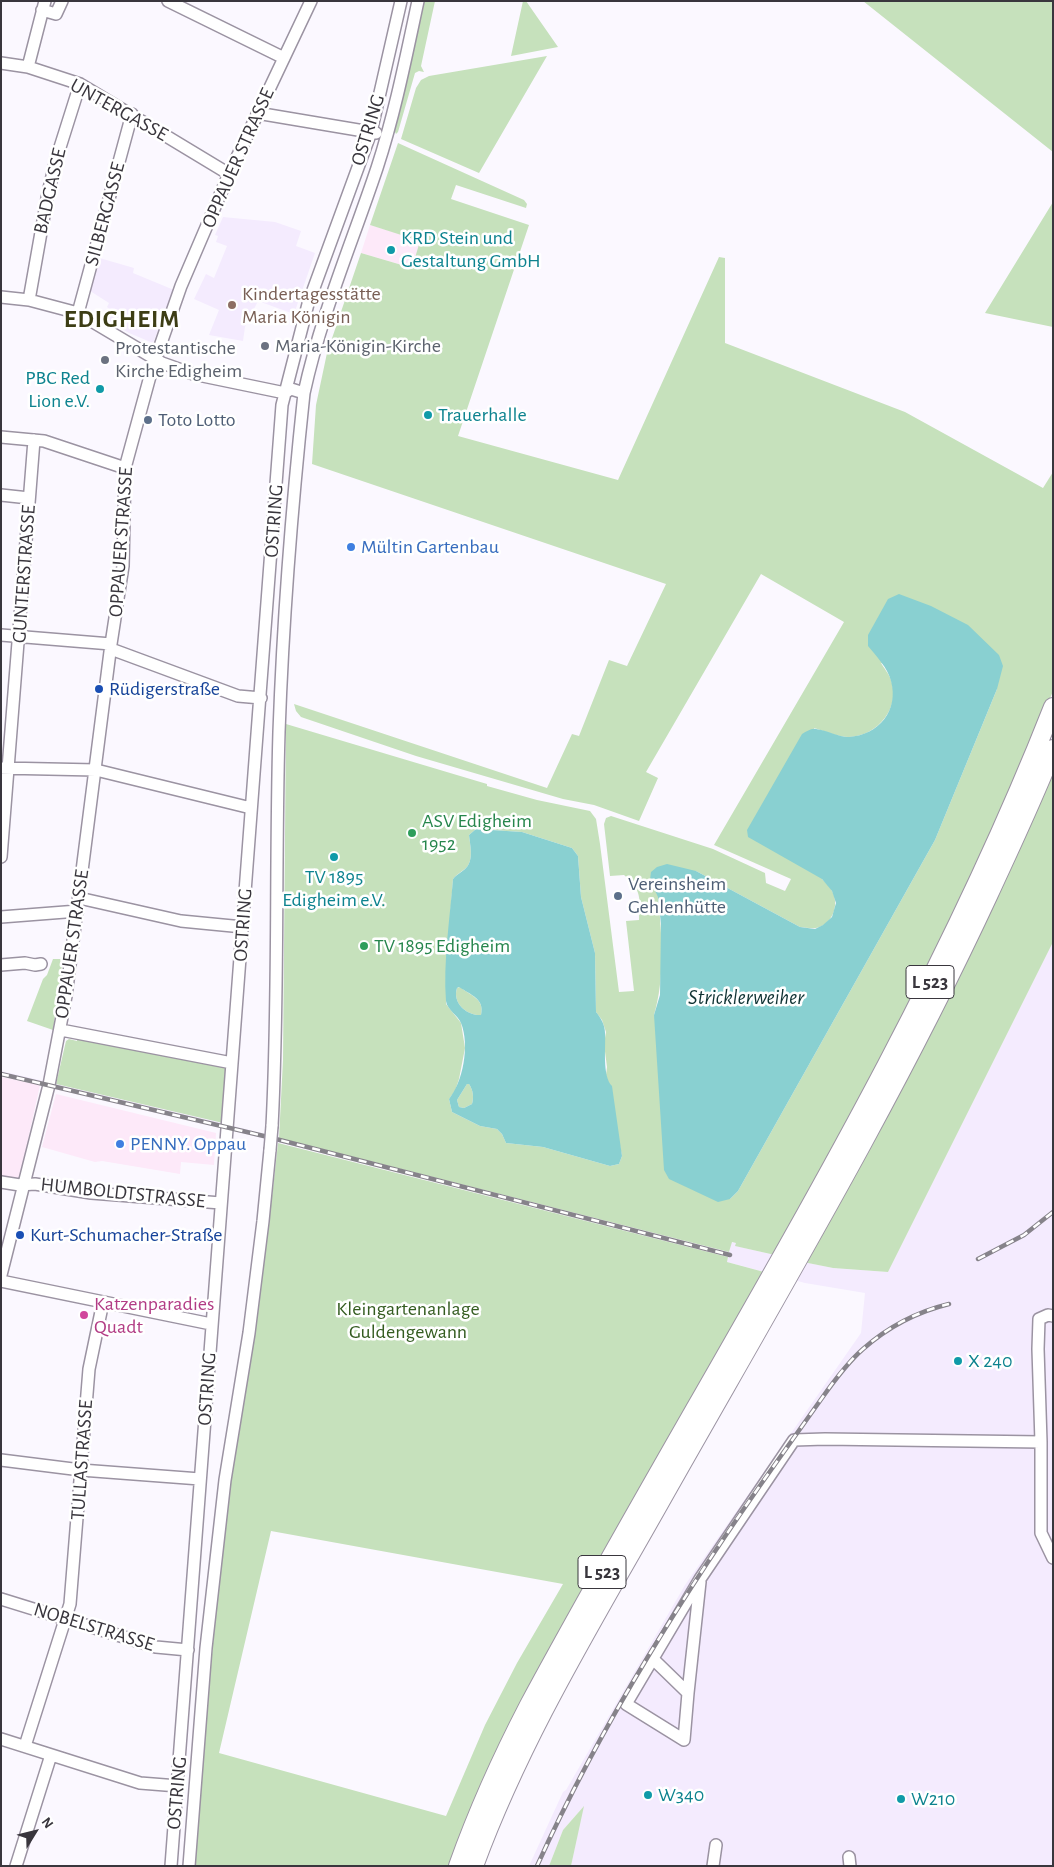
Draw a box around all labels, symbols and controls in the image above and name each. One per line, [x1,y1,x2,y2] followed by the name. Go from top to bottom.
[66,73,172,147] street label: UNTERGASSE
[196,84,280,232] street label: OPPAUER STRASSE
[346,91,390,169] street label: OSTRING
[28,146,72,236] street label: BADGASSE
[80,159,130,269] street label: SILBERGASSE
[401,226,541,273] place label: KRD Stein und Gestaltung GmbH
[385,244,397,256] marker: KRD Stein und Gestaltung GmbH
[242,282,381,329] place label: Kindertagesstätte Maria Königin
[226,299,238,311] marker: Kindertagesstätte Maria Königin
[63,304,181,334] district label: EDIGHEIM
[275,334,441,358] place label: Maria-Königin-Kirche
[115,336,242,383] place label: Protestantische Kirche Edigheim
[259,340,271,352] marker: Maria-Königin-Kirche
[99,354,111,366] marker: Protestantische Kirche Edigheim
[25,366,90,413] place label: PBC Red Lion e.V.
[94,383,106,395] marker: PBC Red Lion e.V.
[438,403,527,427] place label: Trauerhalle
[158,408,236,432] place label: Toto Lotto
[422,409,434,421] marker: Trauerhalle
[142,414,154,426] marker: Toto Lotto
[104,466,138,618] street label: OPPAUER STRASSE
[259,484,289,558] street label: OSTRING
[7,504,41,644] street label: GUNTERSTRASSE
[361,535,499,559] place label: Mültin Gartenbau
[345,541,357,553] marker: Mültin Gartenbau
[109,677,220,701] place label: Rüdigerstraße
[93,683,105,695] marker: Rüdigerstraße
[422,809,532,856] place label: ASV Edigheim 1952
[406,827,418,839] marker: ASV Edigheim 1952
[328,851,340,863] marker: TV 1895 Edigheim e.V.
[282,865,386,912] place label: TV 1895 Edigheim e.V.
[50,868,94,1020] street label: OPPAUER STRASSE
[628,872,726,919] place label: Vereinsheim Gehlenhütte
[228,888,258,962] street label: OSTRING
[612,890,624,902] marker: Vereinsheim Gehlenhütte
[374,934,510,958] place label: TV 1895 Edigheim
[358,940,370,952] marker: TV 1895 Edigheim
[906,966,954,999] road number: L 523
[688,985,804,1011] water label: Stricklerweiher
[130,1132,246,1156] place label: PENNY. Oppau
[114,1138,126,1150] marker: PENNY. Oppau
[39,1172,207,1214] street label: HUMBOLDTSTRASSE
[30,1223,223,1247] place label: Kurt-Schumacher-Straße
[14,1229,26,1241] marker: Kurt-Schumacher-Straße
[94,1292,214,1339] place label: Katzenparadies Quadt
[336,1297,480,1344] park label: Kleingartenanlage Guldengewann
[78,1309,90,1321] marker: Katzenparadies Quadt
[968,1349,1012,1373] place label: X 240
[192,1352,222,1426] street label: OSTRING
[952,1355,964,1367] marker: X 240
[66,1399,98,1521] street label: TULLASTRASSE
[578,1555,626,1588] road number: L 523
[31,1597,157,1657] street label: NOBELSTRASSE
[162,1755,192,1831] street label: OSTRING
[658,1783,704,1807] place label: W340
[911,1787,955,1811] place label: W210
[642,1789,654,1801] marker: W340
[895,1793,907,1805] marker: W210
[10,1807,60,1857] north arrow
[39,1815,56,1831] text: N

